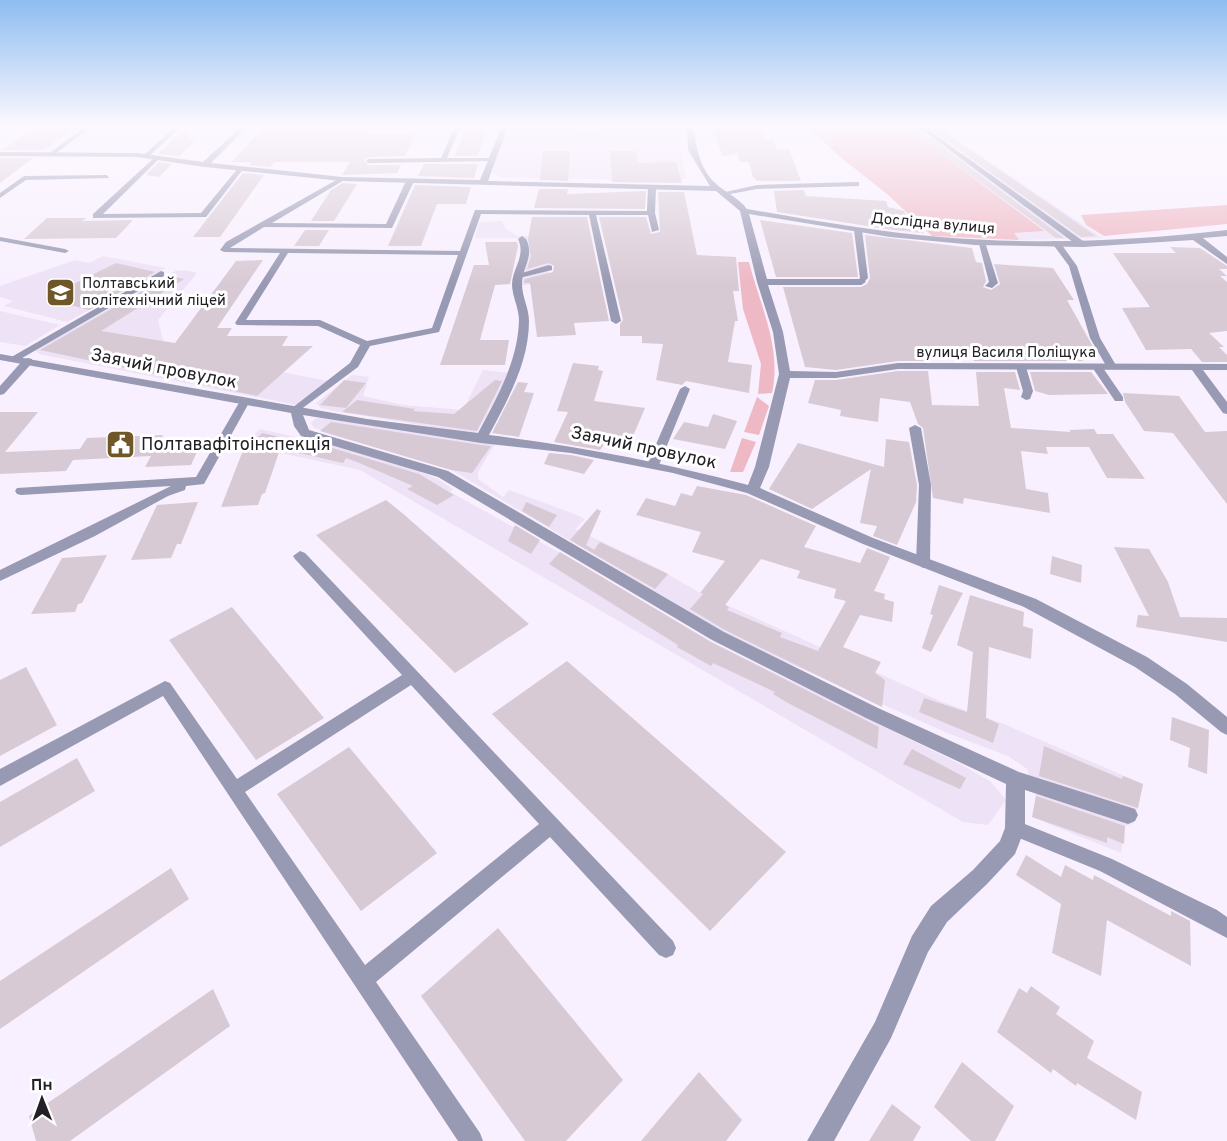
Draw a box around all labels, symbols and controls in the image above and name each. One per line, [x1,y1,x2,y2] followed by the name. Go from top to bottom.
[870,210,996,239] street label: Дослідна вулиця
[82,275,226,311] place label: Полтавський політехнічний ліцей
[45,276,77,308] school or university icon: Полтавський політехнічний ліцей
[89,344,239,395] street label: Заячий провулок
[916,344,1096,363] street label: вулиця Василя Поліщука
[569,422,719,475] street label: Заячий провулок
[104,428,136,460] public building icon: Полтавафітоінспекція
[141,434,331,457] place label: Полтавафітоінспекція
[12,1069,72,1129] north arrow
[31,1076,53,1096] text: Пн

